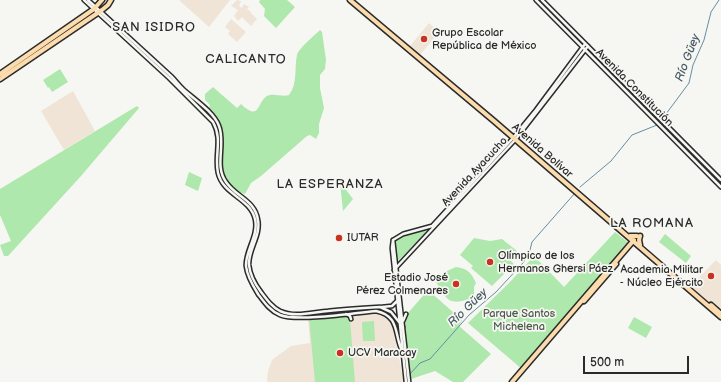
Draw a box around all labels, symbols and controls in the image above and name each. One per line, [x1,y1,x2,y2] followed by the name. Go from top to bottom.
[112,20,196,36] district label: SAN ISIDRO
[432,26,537,52] place label: Grupo Escolar República de México
[672,32,704,84] water label: Río Güey
[419,34,429,44] marker: Grupo Escolar República de México
[592,46,676,130] street label: Avenida Constitución
[205,52,287,68] district label: CALICANTO
[509,121,575,181] street label: Avenida Bolívar
[439,135,511,209] street label: Avenida Ayacucho
[277,177,383,193] district label: LA ESPERANZA
[610,216,694,232] district label: LA ROMANA
[347,231,378,245] place label: IUTAR
[334,233,344,243] marker: IUTAR
[498,249,613,275] place label: Olímpico de los Hermanos Ghersi Páez
[485,257,495,267] marker: Olímpico de los Hermanos Ghersi Páez
[620,263,703,289] place label: Academia Militar - Núcleo Ejército
[356,271,448,297] place label: Estadio José Pérez Colmenares
[706,271,716,281] marker: Academia Militar - Núcleo Ejército
[451,279,461,289] marker: Estadio José Pérez Colmenares
[445,286,491,330] water label: Río Güey
[483,307,555,333] park label: Parque Santos Michelena
[348,346,416,360] place label: UCV Maracay
[335,348,345,358] marker: UCV Maracay
[585,348,691,374] scale bar
[590,355,624,370] text: 500 m

